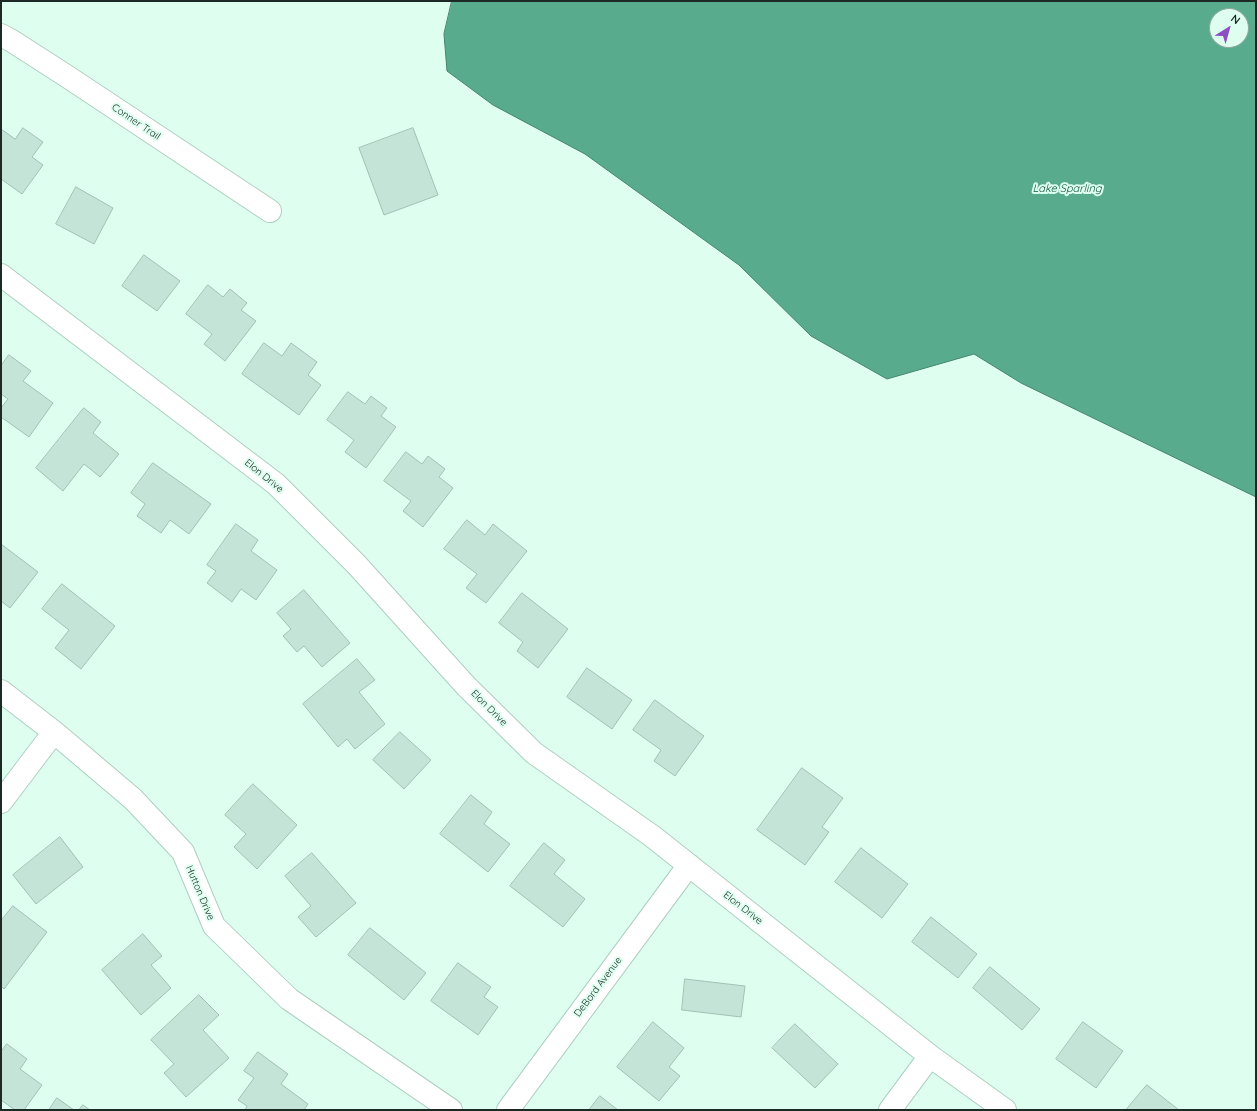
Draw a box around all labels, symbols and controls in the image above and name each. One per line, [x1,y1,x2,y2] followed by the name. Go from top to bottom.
[1209,8,1249,48] north arrow
[1228,11,1243,27] text: N
[109,101,163,143] street label: Conner Trail
[1032,182,1102,196] water label: Lake Sparling
[242,457,286,495] street label: Elon Drive
[468,687,510,729] street label: Elon Drive
[183,864,217,922] street label: Hutton Drive
[721,889,765,927] street label: Elon Drive
[572,955,624,1019] street label: DeBord Avenue

